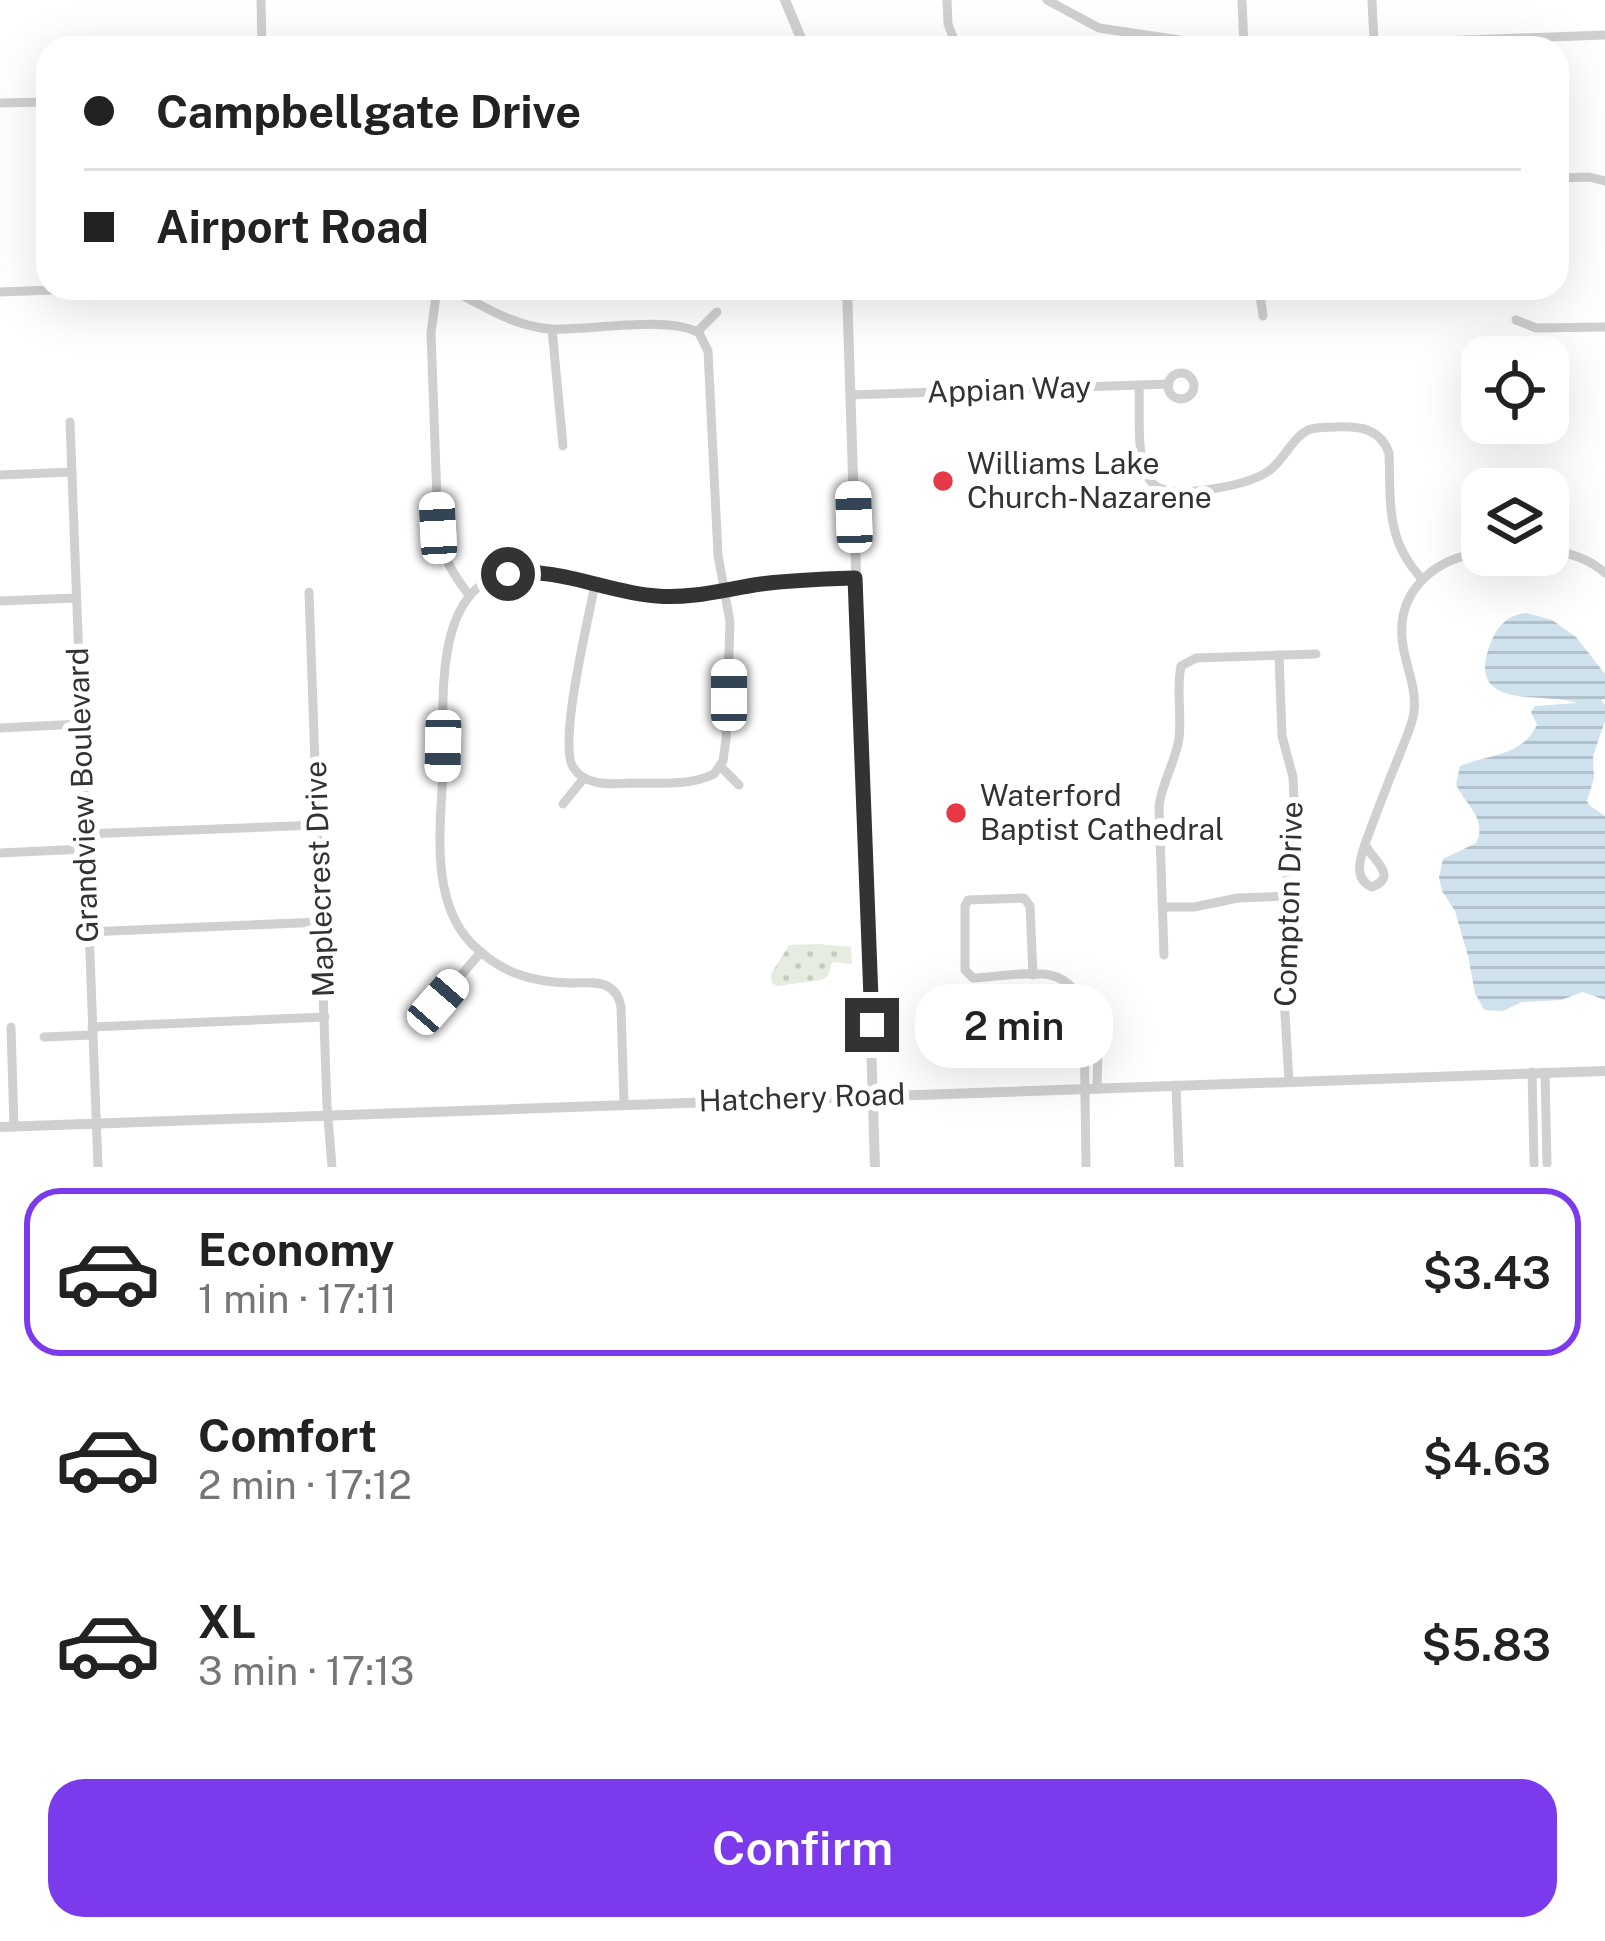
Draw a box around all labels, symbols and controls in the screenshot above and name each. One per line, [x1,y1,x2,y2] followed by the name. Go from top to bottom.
[156,85,581,138] text: Campbellgate Drive
[156,200,429,253] text: Airport Road
[1461,336,1569,576] map controls
[1461,336,1569,444] button: locate
[926,368,1092,410] street label: Appian Way
[967,445,1212,515] place label: Williams Lake Church-Nazarene
[930,468,956,494] marker: Williams Lake Church-Nazarene
[1461,468,1569,576] button: layers
[835,480,873,554] car
[418,491,458,565] car
[481,547,535,601] route start
[59,647,105,943] street label: Grandview Boulevard
[711,659,747,731] car
[424,710,462,782] car
[297,760,341,998] street label: Maplecrest Drive
[980,777,1224,847] place label: Waterford Baptist Cathedral
[943,800,969,826] marker: Waterford Baptist Cathedral
[1266,801,1310,1007] street label: Compton Drive
[401,963,475,1041] car
[914,983,1112,1067] callout: 2 min
[845,998,899,1052] route end
[964,1003,1064,1049] text: 2 min
[698,1075,906,1119] street label: Hatchery Road
[54,1218,162,1326] icon: car
[198,1223,394,1276] text: Economy
[1422,1246,1551,1299] text: $3.43
[198,1276,397,1322] text: 1 min · 17:11
[54,1404,162,1512] icon: car
[198,1409,377,1462] text: Comfort
[1423,1432,1551,1485] text: $4.63
[198,1462,412,1508] text: 2 min · 17:12
[54,1590,162,1698] icon: car
[198,1595,256,1648] text: XL
[1421,1618,1551,1671] text: $5.83
[198,1648,414,1694] text: 3 min · 17:13
[48,1779,1557,1917] button: Confirm

